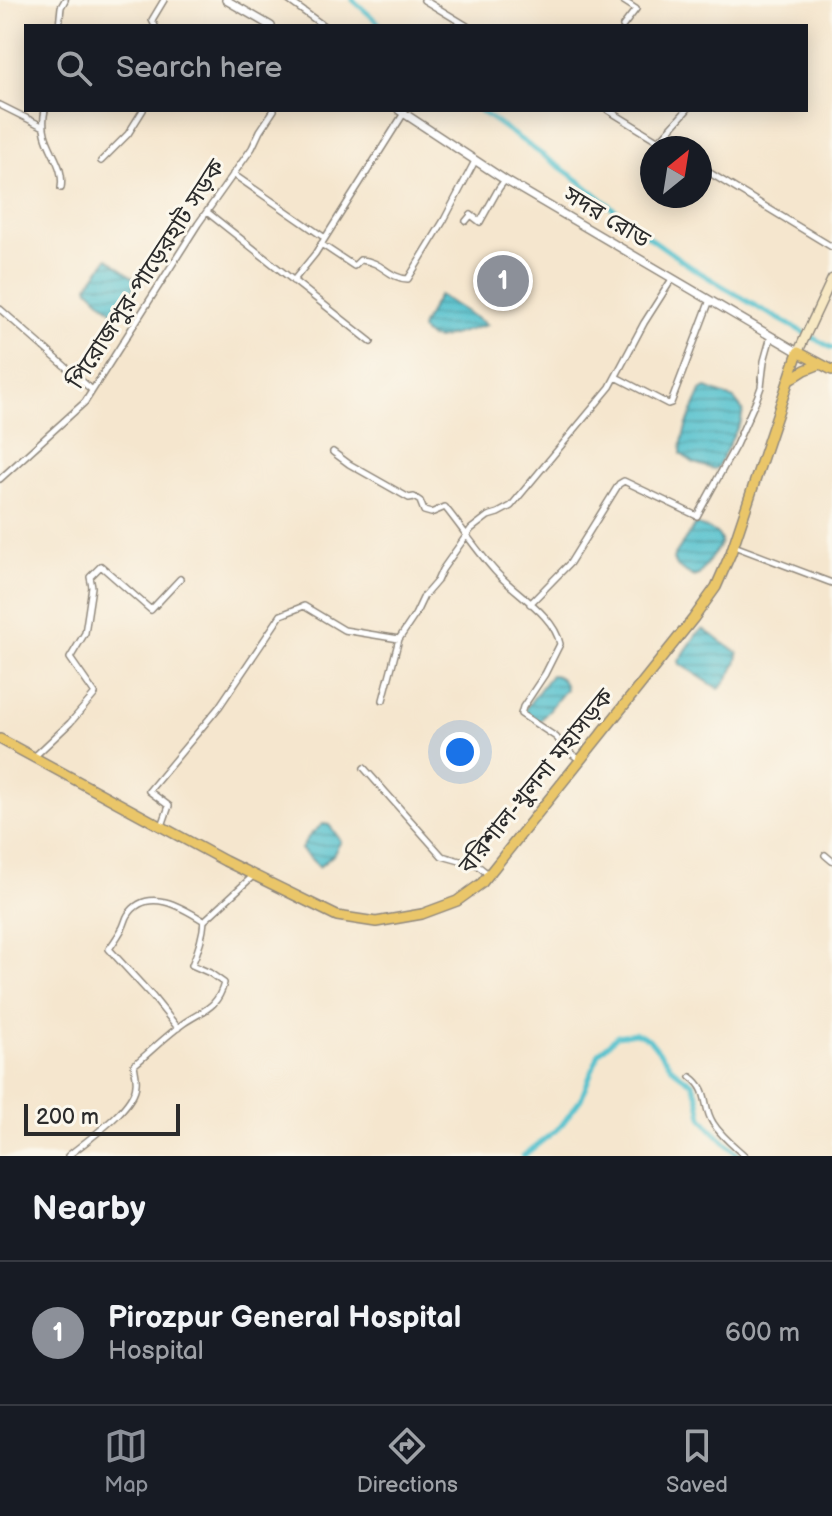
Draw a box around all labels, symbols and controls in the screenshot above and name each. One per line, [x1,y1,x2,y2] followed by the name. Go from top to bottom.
[24,24,808,112] search box
[52,46,96,90] icon: search
[116,50,282,86] text: Search here
[640,136,712,208] north arrow
[61,154,232,395] street label: পিরোজপুর-পাড়েরহাট সড়ক
[558,180,656,255] street label: সদর রোড
[477,251,529,311] pin: 1
[452,682,620,881] street label: বরিশাল-খুলনা মহাসড়ক
[440,732,480,772] your location
[24,1100,180,1136] scale bar
[36,1104,99,1131] text: 200 m
[32,1188,146,1229] text: Nearby
[108,1300,461,1336] text: Pirozpur General Hospital
[53,1318,63,1349] text: 1
[725,1318,800,1349] text: 600 m
[108,1336,204,1367] text: Hospital
[104,1424,148,1499] tab: Map
[357,1424,458,1499] tab: Directions
[666,1424,728,1499] tab: Saved

